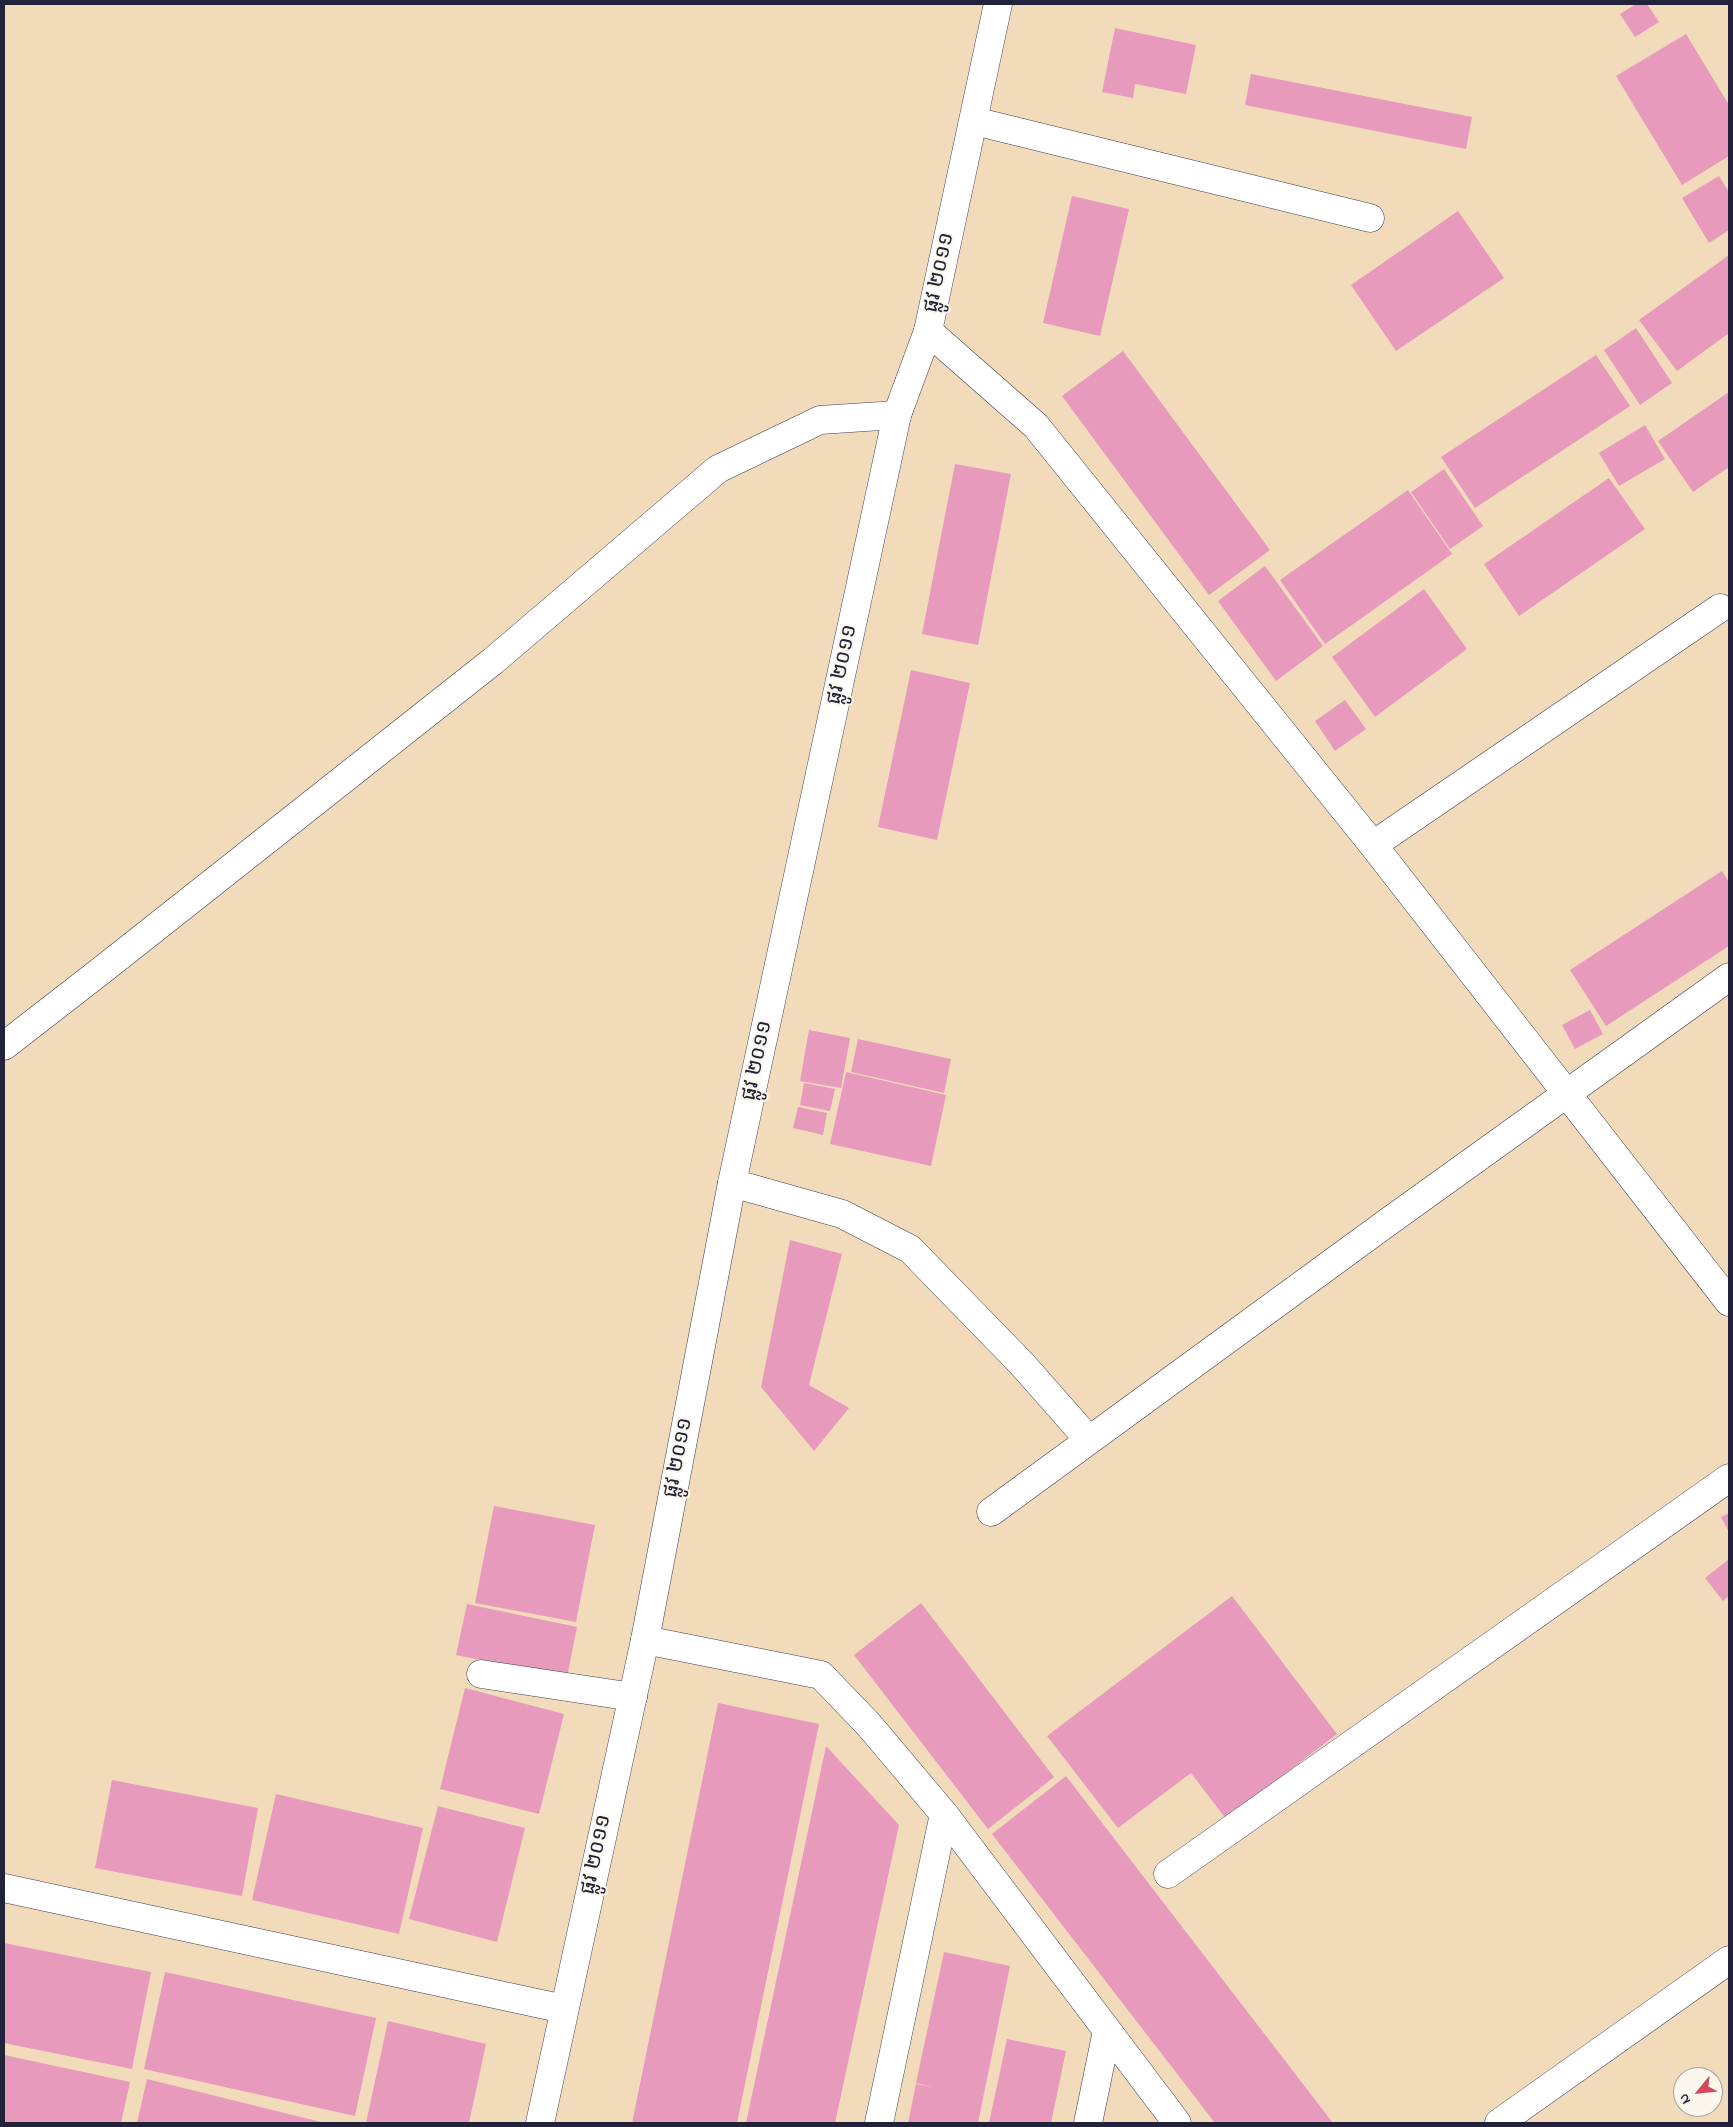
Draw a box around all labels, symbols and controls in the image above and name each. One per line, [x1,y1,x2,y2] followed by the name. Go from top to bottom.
[920,231,962,315] street label: ផ្លូវ ២០១១
[823,623,865,707] street label: ផ្លូវ ២០១១
[738,1019,780,1103] street label: ផ្លូវ ២០១១
[660,1416,700,1500] street label: ផ្លូវ ២០១១
[577,1813,619,1897] street label: ផ្លូវ ២០១១
[1673,2067,1723,2117] north arrow
[1674,2090,1697,2108] text: N

